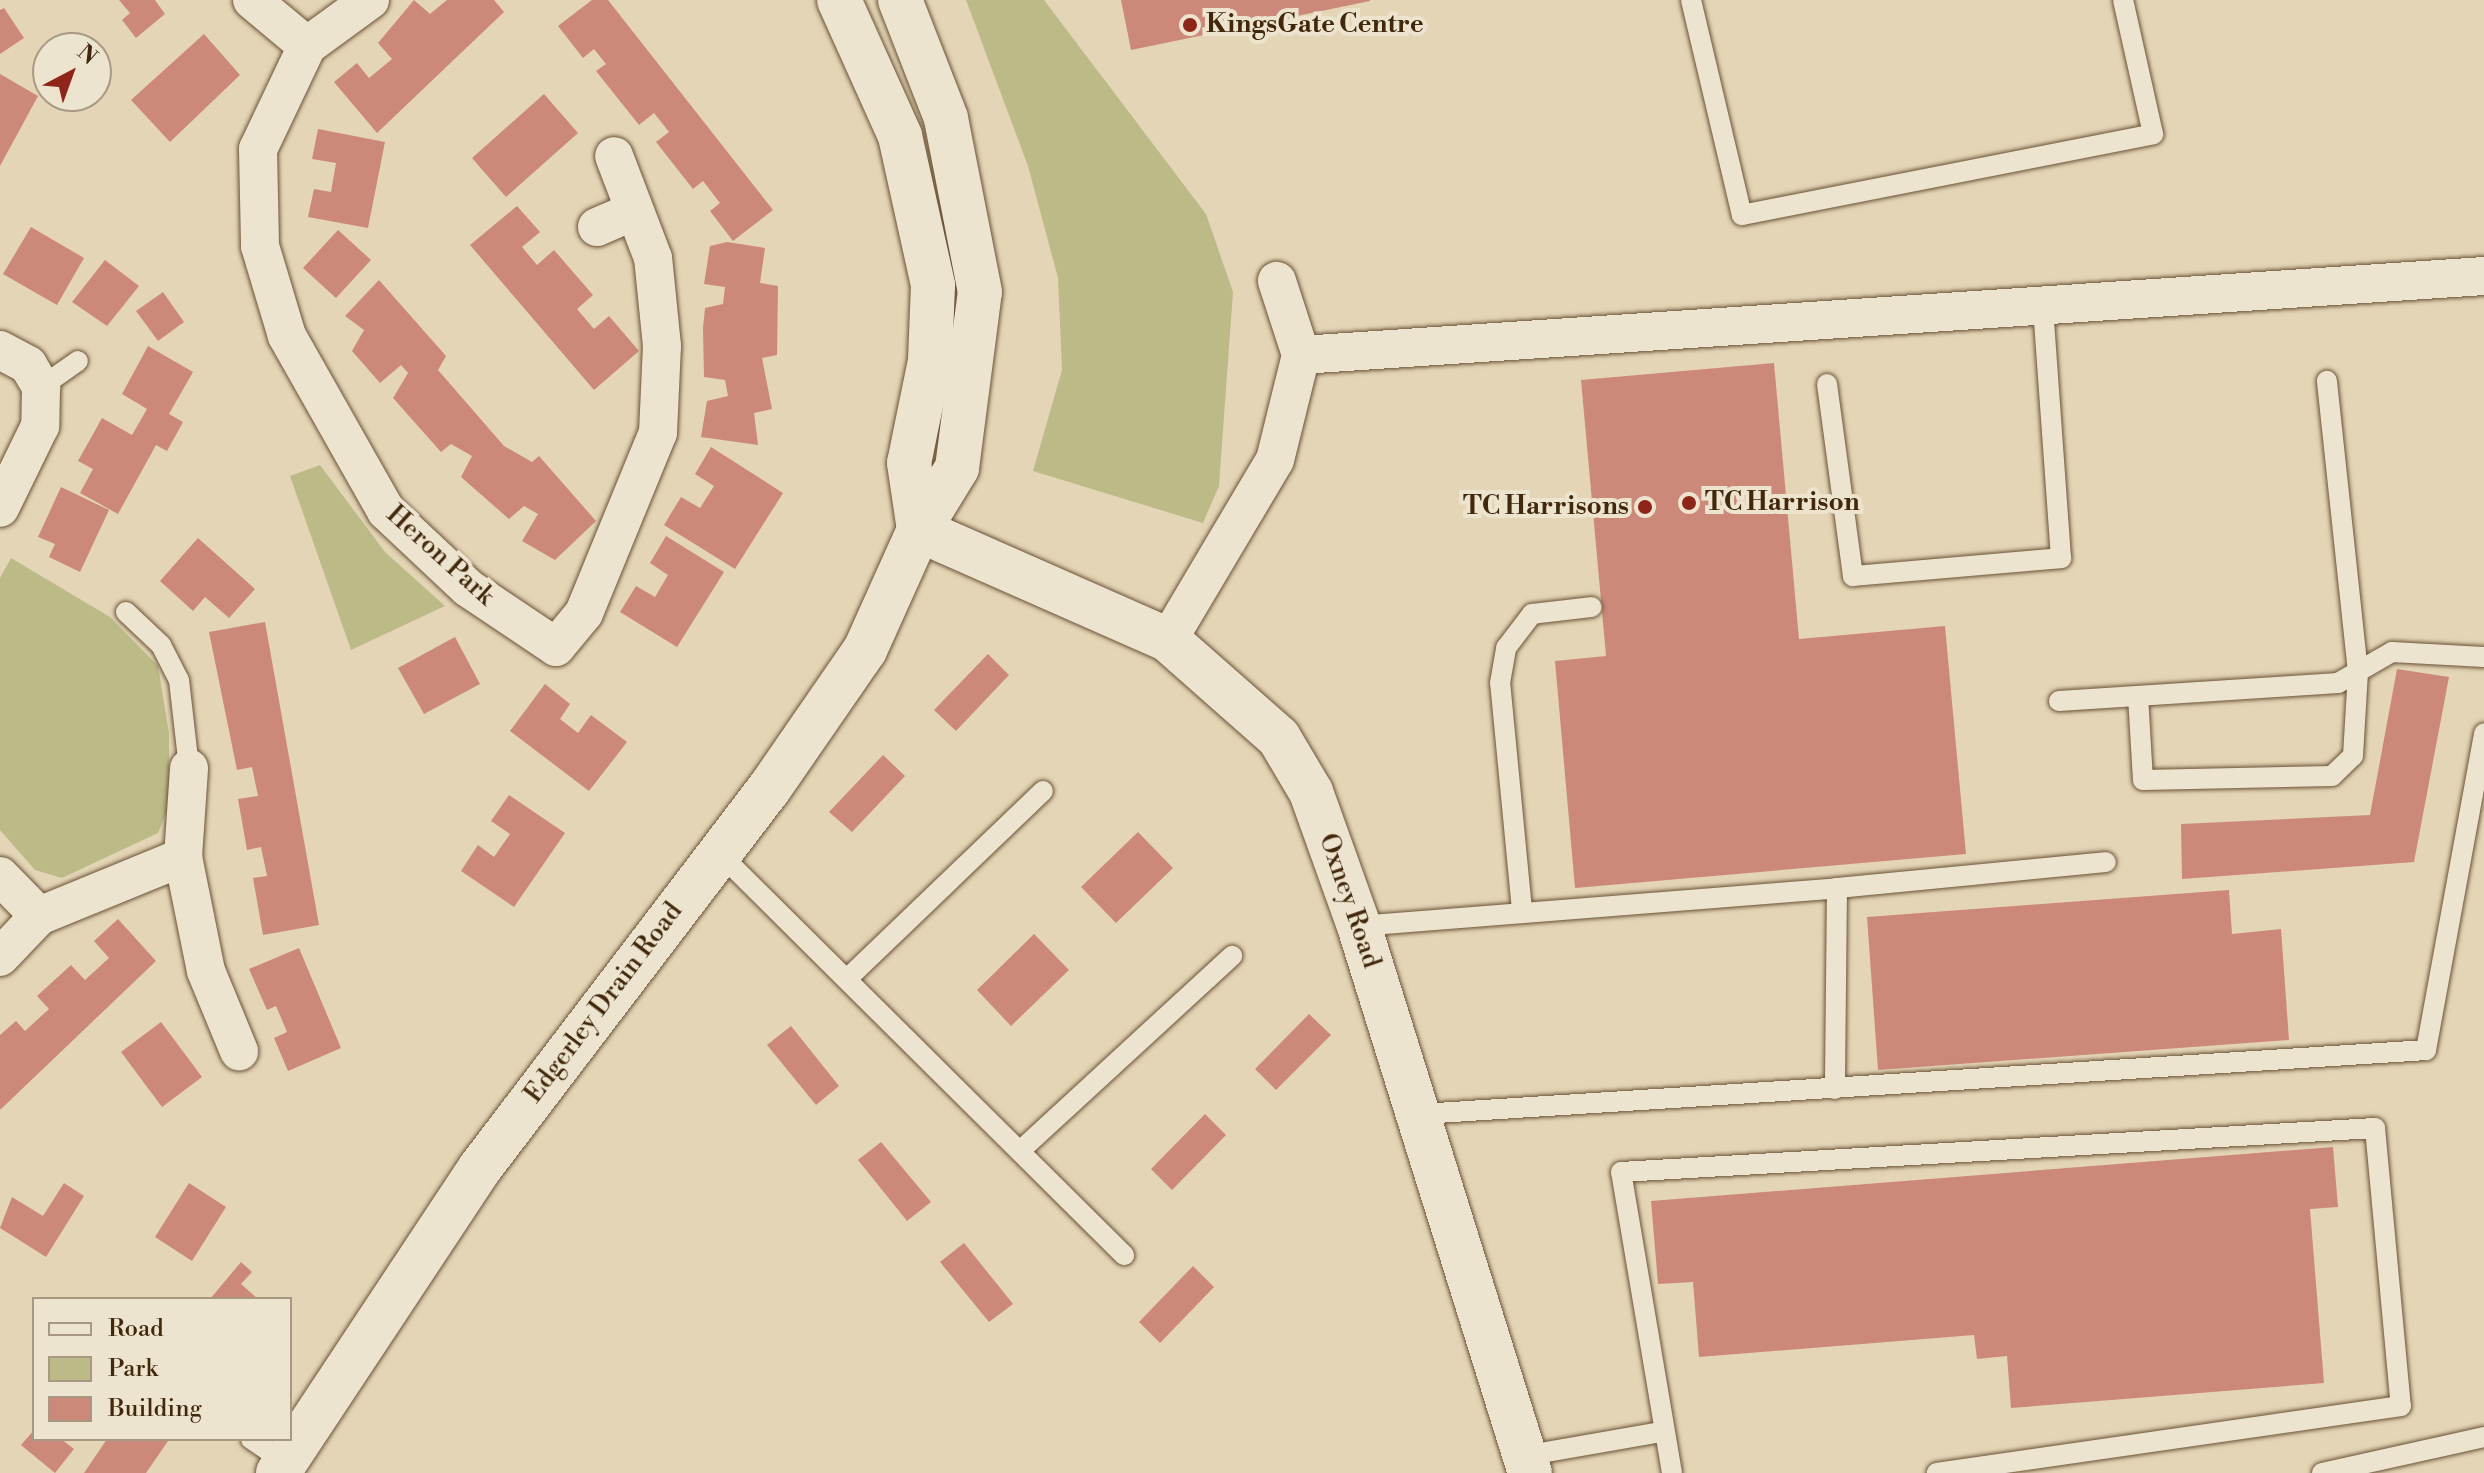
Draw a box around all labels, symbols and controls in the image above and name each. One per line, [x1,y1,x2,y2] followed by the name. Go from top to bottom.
[1206,9,1424,41] place label: KingsGate Centre
[1181,16,1199,34] marker: KingsGate Centre
[32,32,112,112] north arrow
[71,39,102,71] text: N
[1705,487,1860,519] place label: TC Harrison
[1463,491,1629,523] place label: TC Harrisons
[1680,494,1698,512] marker: TC Harrison
[1636,498,1654,516] marker: TC Harrisons
[380,499,500,613] street label: Heron Park
[1311,830,1387,972] street label: Oxney Road
[518,897,690,1109] street label: Edgerley Drain Road
[32,1297,292,1441] legend
[108,1314,164,1344] text: Road
[108,1354,158,1384] text: Park
[108,1394,202,1424] text: Building

